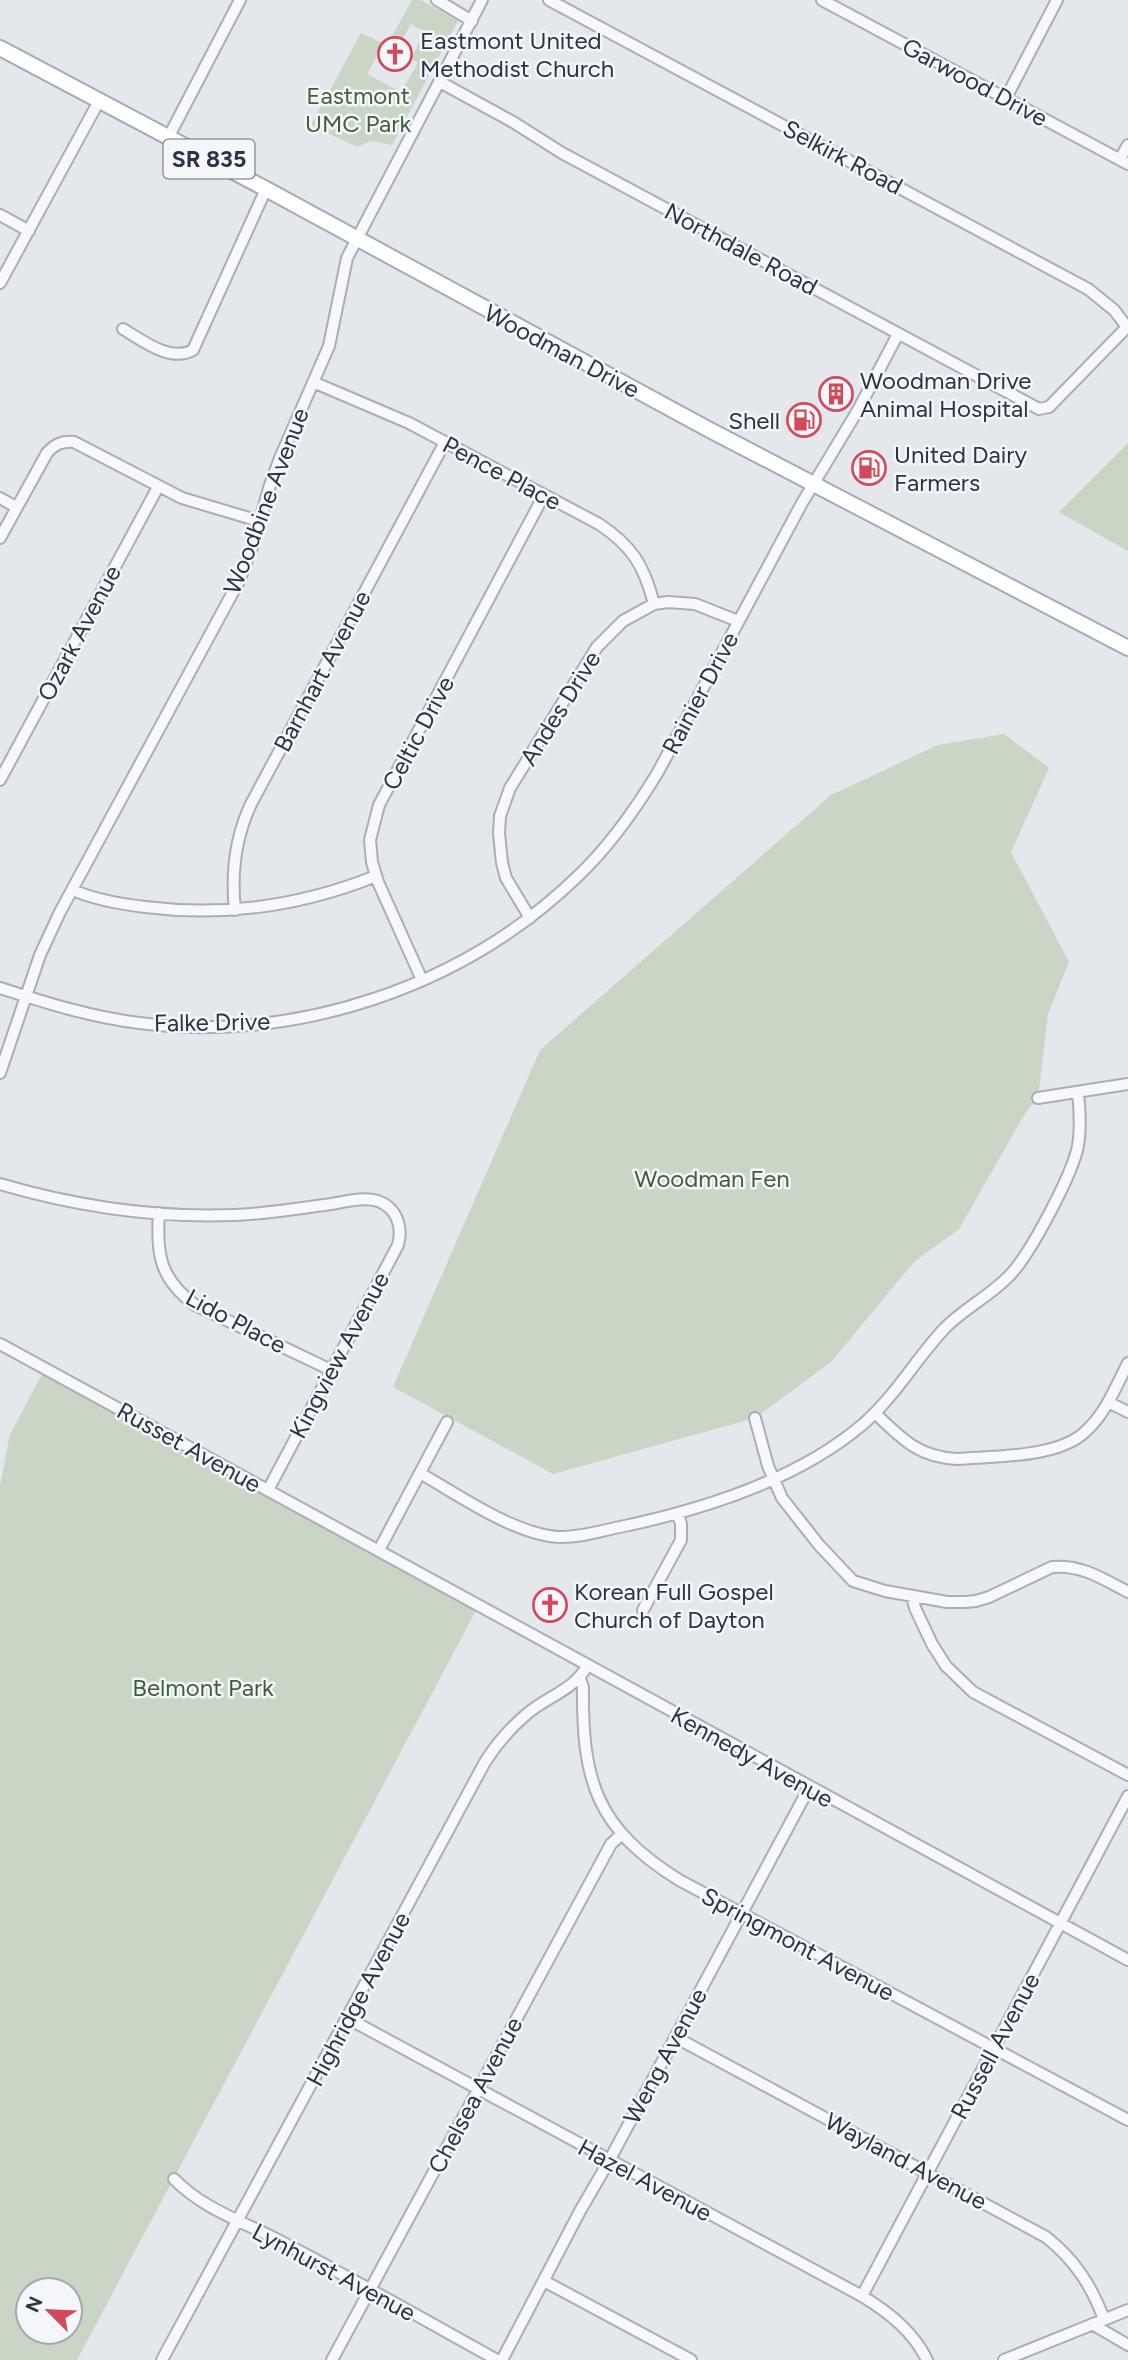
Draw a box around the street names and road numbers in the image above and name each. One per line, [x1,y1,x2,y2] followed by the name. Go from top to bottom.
[897,32,1053,132] street label: Garwood Drive
[778,113,908,201] street label: Selkirk Road
[164,140,255,178] road number: SR 835
[660,197,822,301] street label: Northdale Road
[480,298,644,404] street label: Woodman Drive
[217,404,315,598] street label: Woodbine Avenue
[438,430,566,516] street label: Pence Place
[31,560,127,706] street label: Ozark Avenue
[267,585,377,757] street label: Barnhart Avenue
[656,627,744,759] street label: Rainier Drive
[513,645,607,771] street label: Andes Drive
[376,671,460,795] street label: Celtic Drive
[154,1006,270,1038] street label: Falke Drive
[283,1267,395,1443] street label: Kingview Avenue
[181,1283,291,1359] street label: Lido Place
[112,1396,266,1498] street label: Russet Avenue
[666,1700,838,1814] street label: Kennedy Avenue
[697,1881,899,2007] street label: Springmont Avenue
[300,1907,416,2091] street label: Highridge Avenue
[944,1968,1046,2124] street label: Russell Avenue
[617,1983,713,2129] street label: Weng Avenue
[422,2012,528,2178] street label: Chelsea Avenue
[820,2106,992,2216] street label: Wayland Avenue
[573,2133,717,2227] street label: Hazel Avenue
[247,2217,421,2327] street label: Lynhurst Avenue

